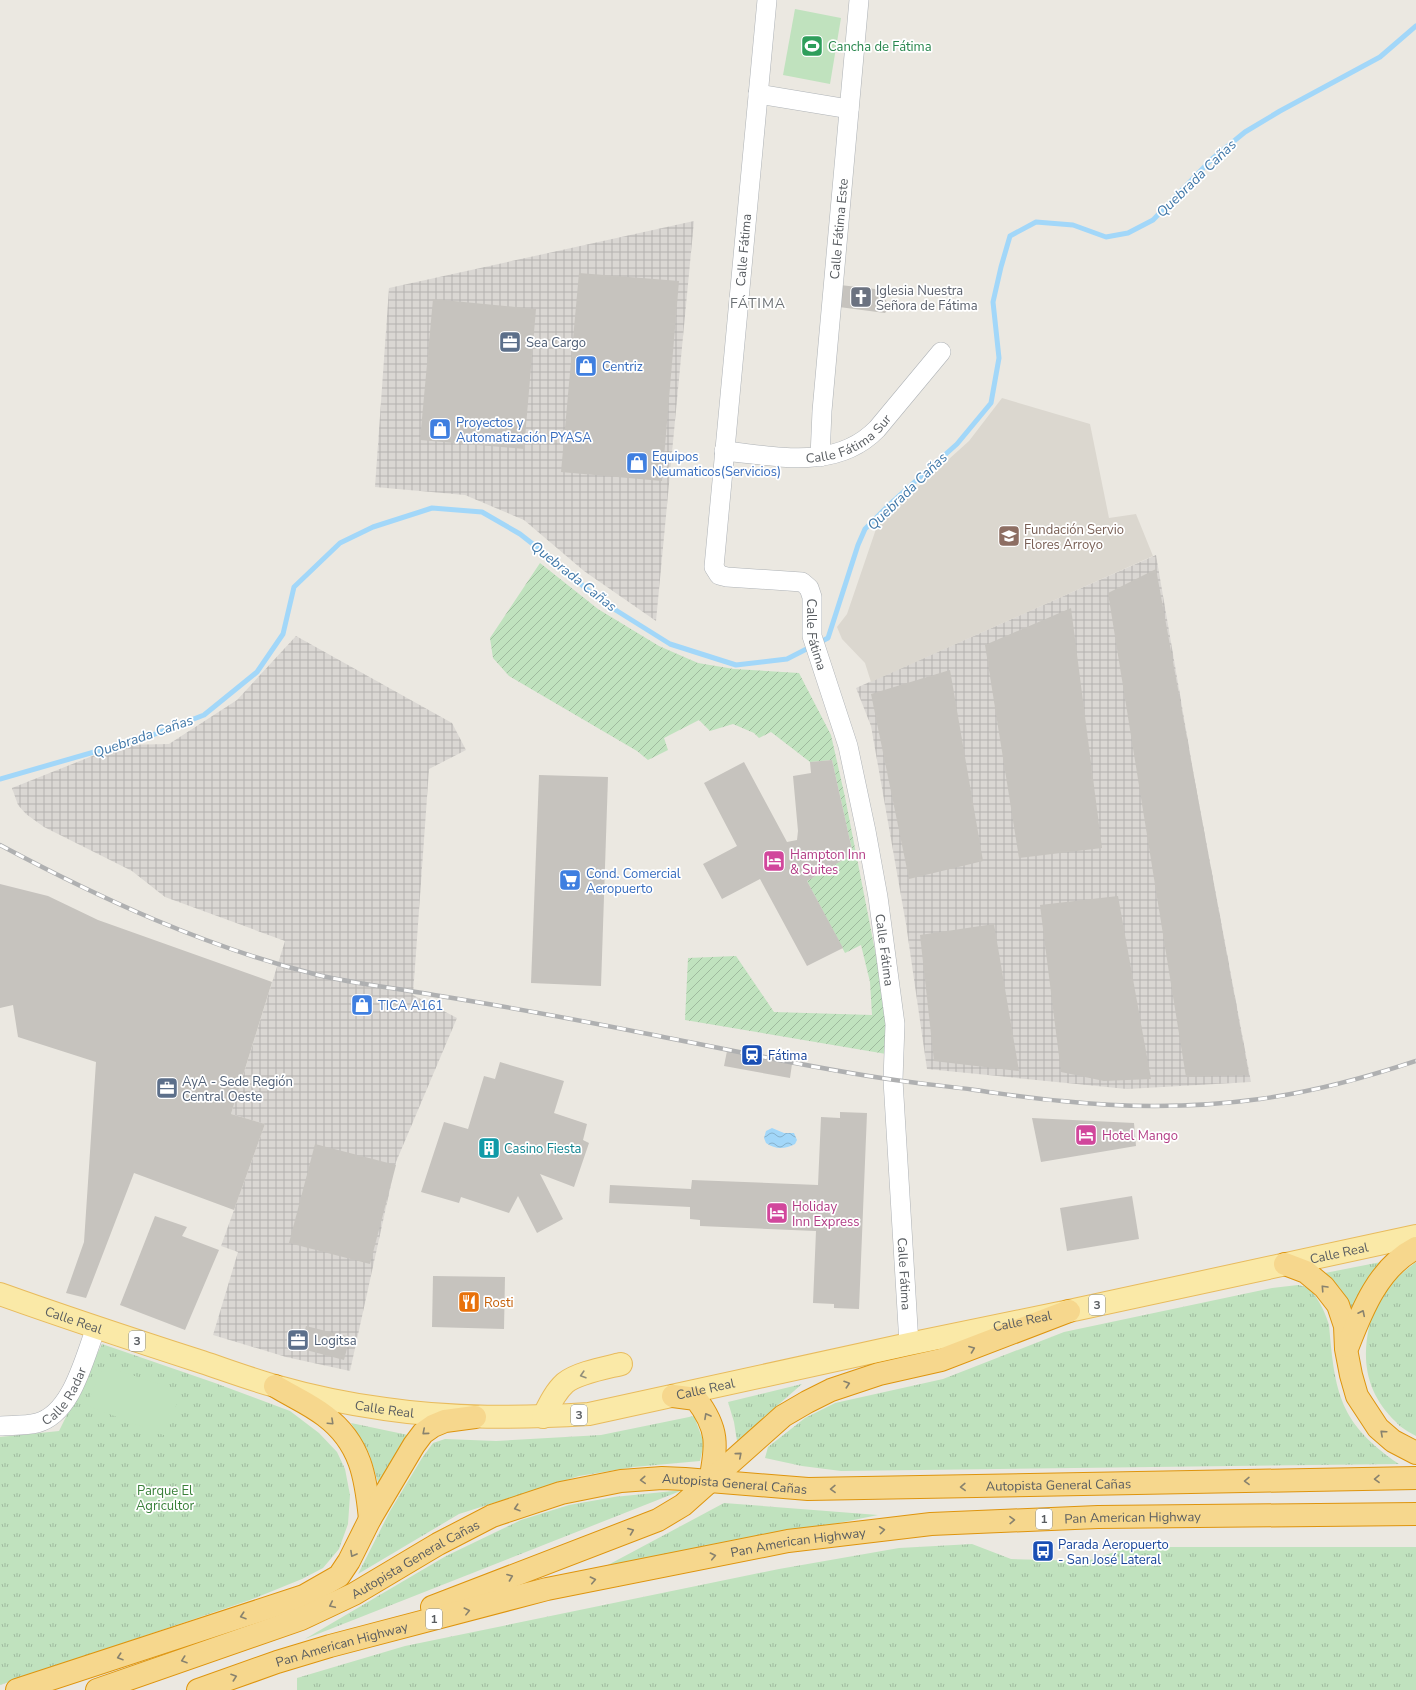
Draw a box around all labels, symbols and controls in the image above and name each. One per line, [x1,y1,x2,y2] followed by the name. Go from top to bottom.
[799,33,825,59] sports icon: Cancha de Fátima
[828,38,932,56] place label: Cancha de Fátima
[1152,135,1241,221] water label: Quebrada Cañas
[826,178,853,280] street label: Calle Fátima Este
[732,213,756,287] street label: Calle Fátima
[876,282,978,315] place label: Iglesia Nuestra Señora de Fátima
[848,284,874,310] church icon: Iglesia Nuestra Señora de Fátima
[730,294,786,313] district label: FÁTIMA
[497,329,523,355] office icon: Sea Cargo
[526,334,586,352] place label: Sea Cargo
[573,353,599,379] shop icon: Centriz
[602,358,643,376] place label: Centriz
[805,410,896,468] street label: Calle Fátima Sur
[456,414,592,447] place label: Proyectos y Automatización PYASA
[427,416,453,442] shop icon: Proyectos y Automatización PYASA
[652,448,781,481] place label: Equipos Neumaticos(Servicios)
[863,448,952,534] water label: Quebrada Cañas
[624,450,650,476] shop icon: Equipos Neumaticos(Servicios)
[1024,521,1124,554] place label: Fundación Servio Flores Arroyo
[996,523,1022,549] school or university icon: Fundación Servio Flores Arroyo
[527,537,621,616] water label: Quebrada Cañas
[802,599,831,673] street label: Calle Fátima
[91,710,196,762] water label: Quebrada Cañas
[790,846,866,879] place label: Hampton Inn & Suites
[761,848,787,874] hotel icon: Hampton Inn & Suites
[586,865,681,898] place label: Cond. Comercial Aeropuerto
[557,867,583,893] supermarket icon: Cond. Comercial Aeropuerto
[870,913,898,987] street label: Calle Fátima
[349,992,375,1018] shop icon: TICA A161
[378,997,443,1015] place label: TICA A161
[739,1042,765,1068] station icon: Fátima
[768,1047,807,1065] place label: Fátima
[182,1073,293,1106] place label: AyA - Sede Región Central Oeste
[154,1075,180,1101] office icon: AyA - Sede Región Central Oeste
[1073,1122,1099,1148] hotel icon: Hotel Mango
[1102,1127,1178,1145] place label: Hotel Mango
[476,1135,502,1161] building icon: Casino Fiesta
[504,1140,581,1158] place label: Casino Fiesta
[792,1198,859,1231] place label: Holiday Inn Express
[764,1200,790,1226] hotel icon: Holiday Inn Express
[893,1237,915,1311] street label: Calle Fátima
[1308,1239,1370,1269] street label: Calle Real
[1322,1285,1329,1293] one-way arrow
[456,1289,482,1315] restaurant icon: Rosti
[484,1294,514,1312] place label: Rosti
[1089,1295,1105,1315] road number: 3
[42,1302,105,1339] street label: Calle Real
[991,1307,1054,1336] street label: Calle Real
[1357,1310,1365,1317] one-way arrow
[285,1327,311,1353] office icon: Logitsa
[129,1331,145,1351] road number: 3
[314,1332,357,1350] place label: Logitsa
[968,1345,975,1353] one-way arrow
[39,1364,91,1430] street label: Calle Radar
[580,1370,587,1379] one-way arrow
[675,1374,737,1405] street label: Calle Real
[843,1381,850,1389] one-way arrow
[353,1396,415,1423] street label: Calle Real
[571,1405,587,1425] road number: 3
[705,1413,712,1420] one-way arrow
[326,1417,334,1424] one-way arrow
[422,1428,430,1435] one-way arrow
[1380,1430,1388,1437] one-way arrow
[735,1453,742,1460] one-way arrow
[662,1470,808,1499] street label: Autopista General Cañas
[1374,1474,1380,1483] one-way arrow
[640,1475,646,1484] one-way arrow
[985,1475,1131,1496] street label: Autopista General Cañas
[1244,1477,1250,1485] one-way arrow
[136,1482,194,1515] park label: Parque El Agricultor
[960,1483,966,1491] one-way arrow
[830,1485,836,1493] one-way arrow
[513,1503,520,1512] one-way arrow
[1064,1508,1201,1528] street label: Pan American Highway
[1036,1509,1052,1529] road number: 1
[348,1516,483,1604] street label: Autopista General Cañas
[1009,1516,1015,1525] one-way arrow
[729,1524,867,1562] street label: Pan American Highway
[879,1525,885,1534] one-way arrow
[628,1527,635,1535] one-way arrow
[1058,1536,1169,1569] place label: Parada Aeropuerto - San José Lateral
[1030,1538,1056,1564] bus stop icon: Parada Aeropuerto - San José Lateral
[350,1550,357,1557] one-way arrow
[709,1553,716,1561] one-way arrow
[506,1574,513,1582] one-way arrow
[590,1576,596,1585] one-way arrow
[328,1600,336,1608] one-way arrow
[464,1607,470,1615] one-way arrow
[426,1609,442,1629] road number: 1
[240,1611,247,1620] one-way arrow
[274,1618,410,1672] street label: Pan American Highway
[116,1652,123,1660] one-way arrow
[181,1656,188,1664] one-way arrow
[231,1673,238,1682] one-way arrow

